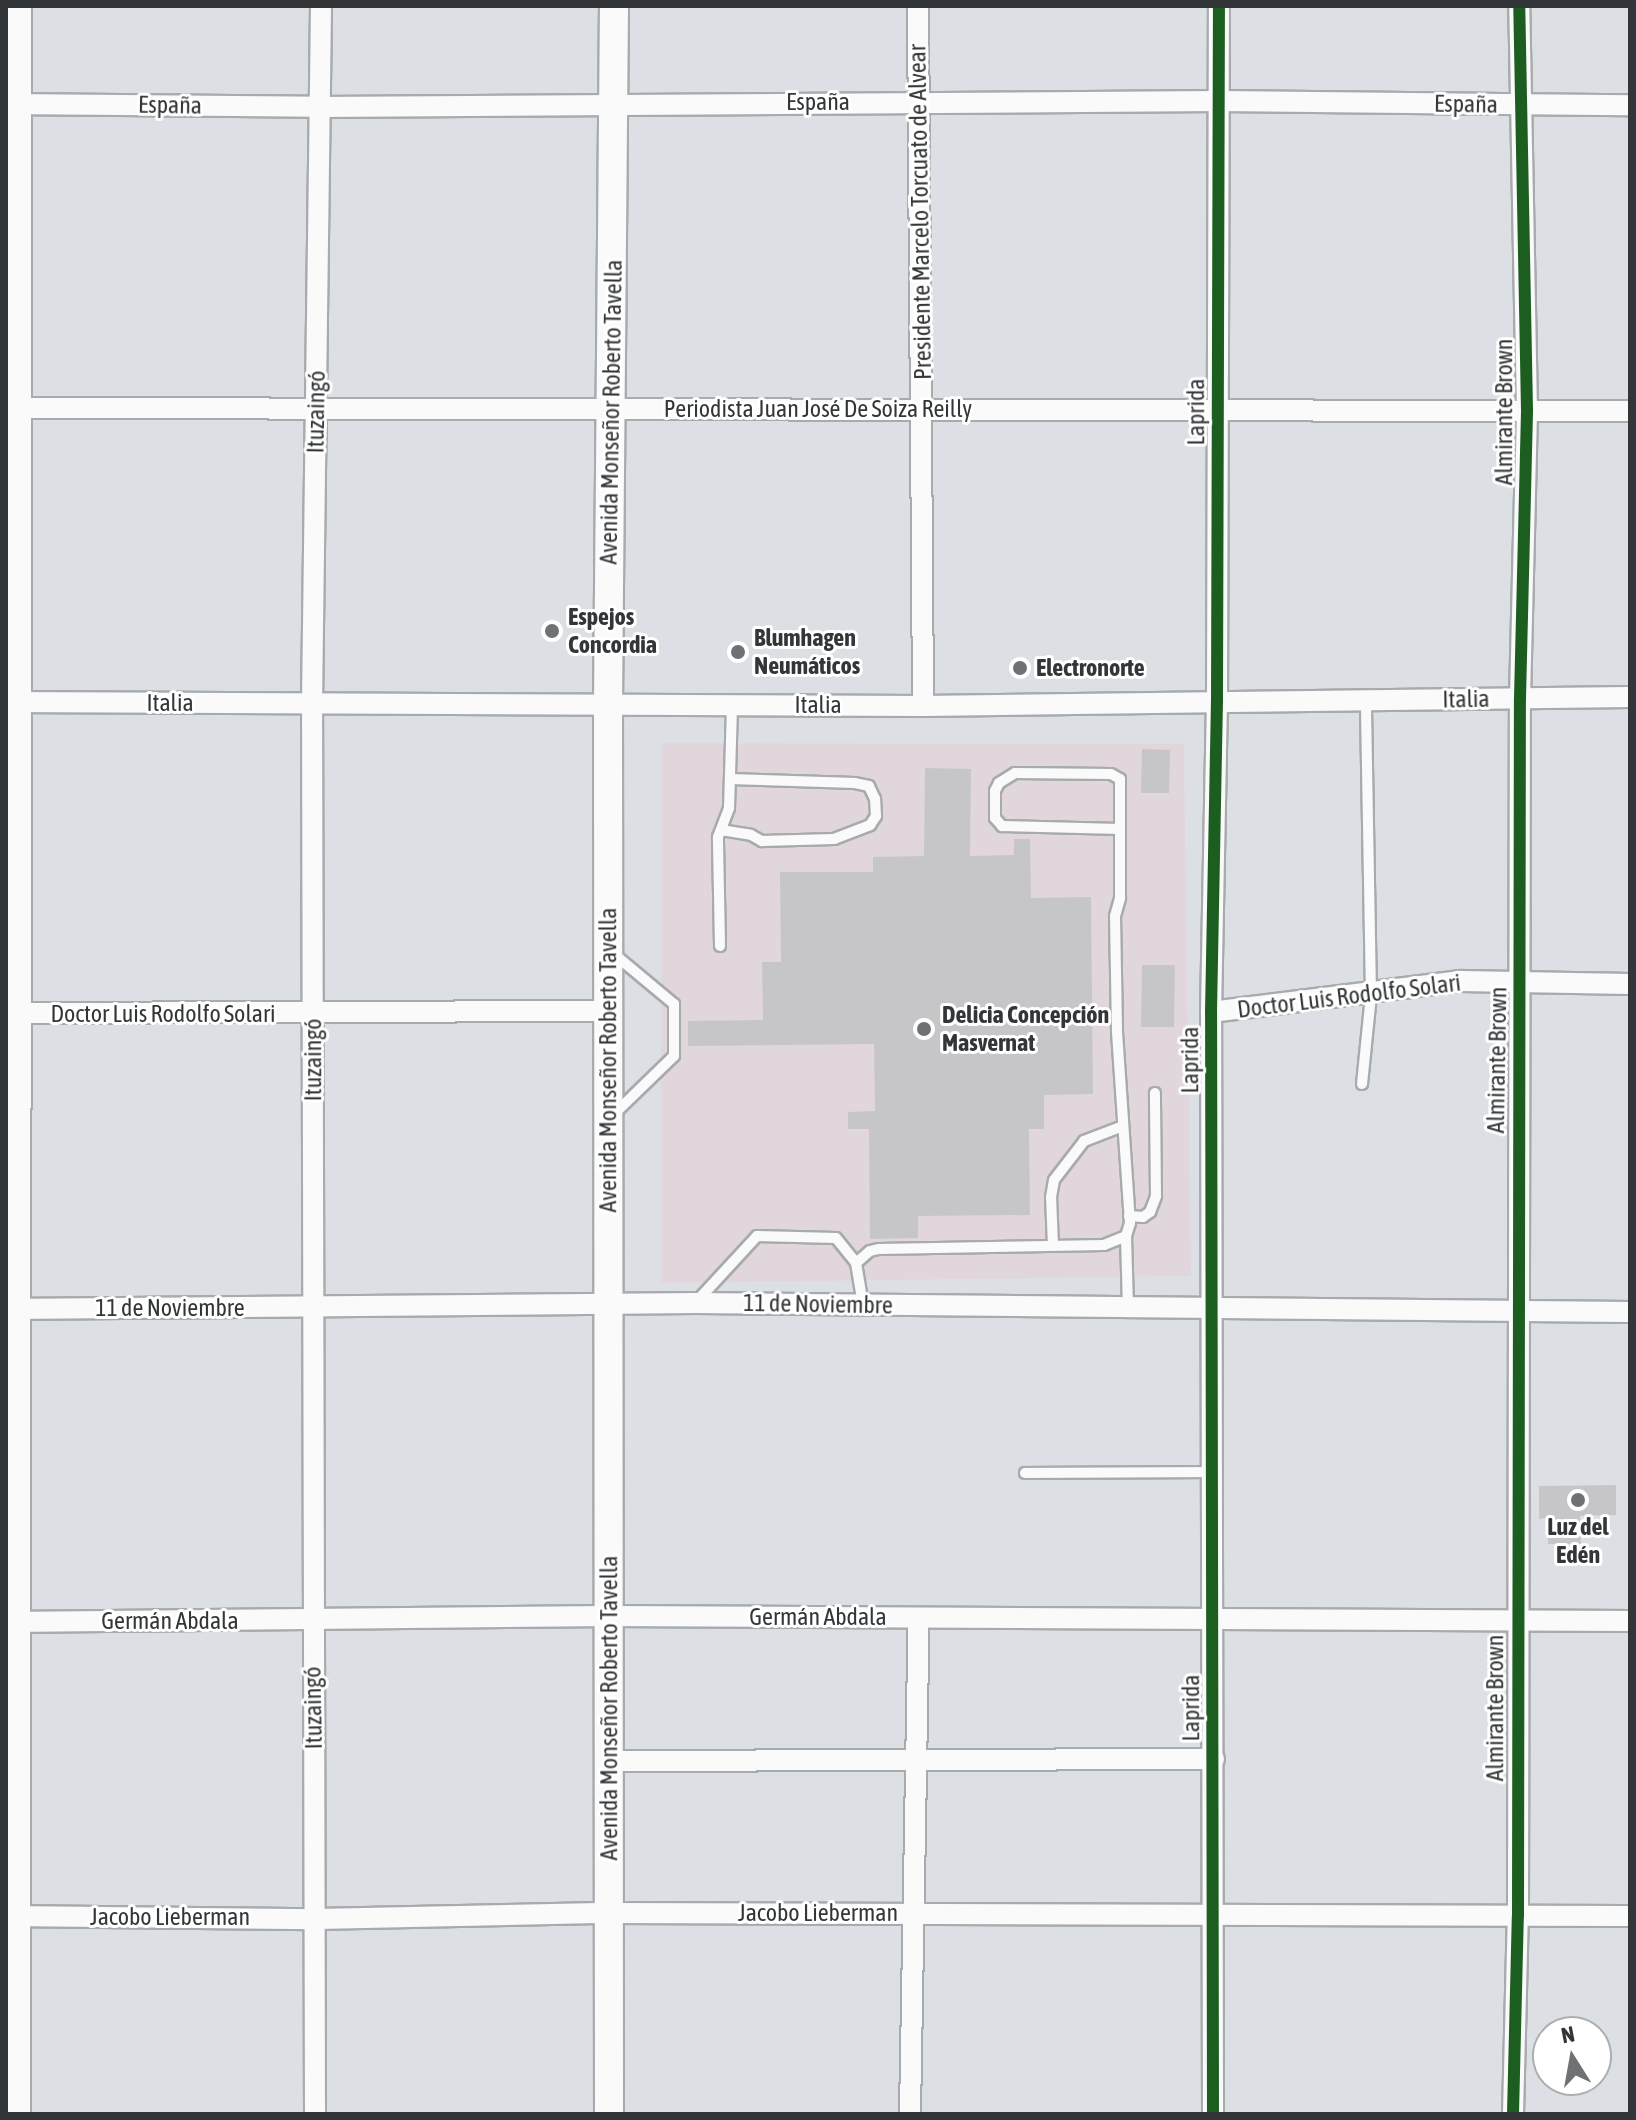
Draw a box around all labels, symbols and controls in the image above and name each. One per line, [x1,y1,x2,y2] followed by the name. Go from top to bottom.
[903,44,937,380] street label: Presidente Marcelo Torcuato de Alvear
[786,88,850,116] street label: España
[1434,89,1498,119] street label: España
[138,90,202,120] street label: España
[594,259,628,565] street label: Avenida Monseñor Roberto Tavella
[1490,339,1518,485] street label: Almirante Brown
[301,370,331,454] street label: Ituzaingó
[1182,379,1210,445] street label: Laprida
[664,395,972,423] street label: Periodista Juan José De Soiza Reilly
[568,603,657,659] place label: Espejos Concordia
[543,622,561,640] marker: Espejos Concordia
[754,624,860,680] place label: Blumhagen Neumáticos
[729,643,747,661] marker: Blumhagen Neumáticos
[1036,654,1145,682] place label: Electronorte
[1011,659,1029,677] marker: Electronorte
[1442,684,1490,714] street label: Italia
[146,689,194,717] street label: Italia
[794,691,842,719] street label: Italia
[594,907,622,1213] street label: Avenida Monseñor Roberto Tavella
[1236,968,1462,1024] street label: Doctor Luis Rodolfo Solari
[1481,986,1513,1134] street label: Almirante Brown
[50,1000,276,1028] street label: Doctor Luis Rodolfo Solari
[942,1001,1109,1057] place label: Delicia Concepción Masvernat
[913,1018,935,1040] marker: Delicia Concepción Masvernat
[299,1019,327,1101] street label: Ituzaingó
[1176,1027,1204,1093] street label: Laprida
[743,1288,893,1320] street label: 11 de Noviembre
[95,1294,245,1322] street label: 11 de Noviembre
[1569,1491,1587,1509] marker: Luz del Edén
[1547,1513,1609,1569] place label: Luz del Edén
[595,1555,623,1861] street label: Avenida Monseñor Roberto Tavella
[749,1603,887,1631] street label: Germán Abdala
[101,1607,239,1635] street label: Germán Abdala
[1481,1635,1509,1781] street label: Almirante Brown
[298,1666,328,1750] street label: Ituzaingó
[1177,1675,1205,1741] street label: Laprida
[738,1899,898,1927] street label: Jacobo Lieberman
[90,1903,250,1931] street label: Jacobo Lieberman
[1532,2016,1612,2096] north arrow
[1559,2020,1577,2048] text: N

